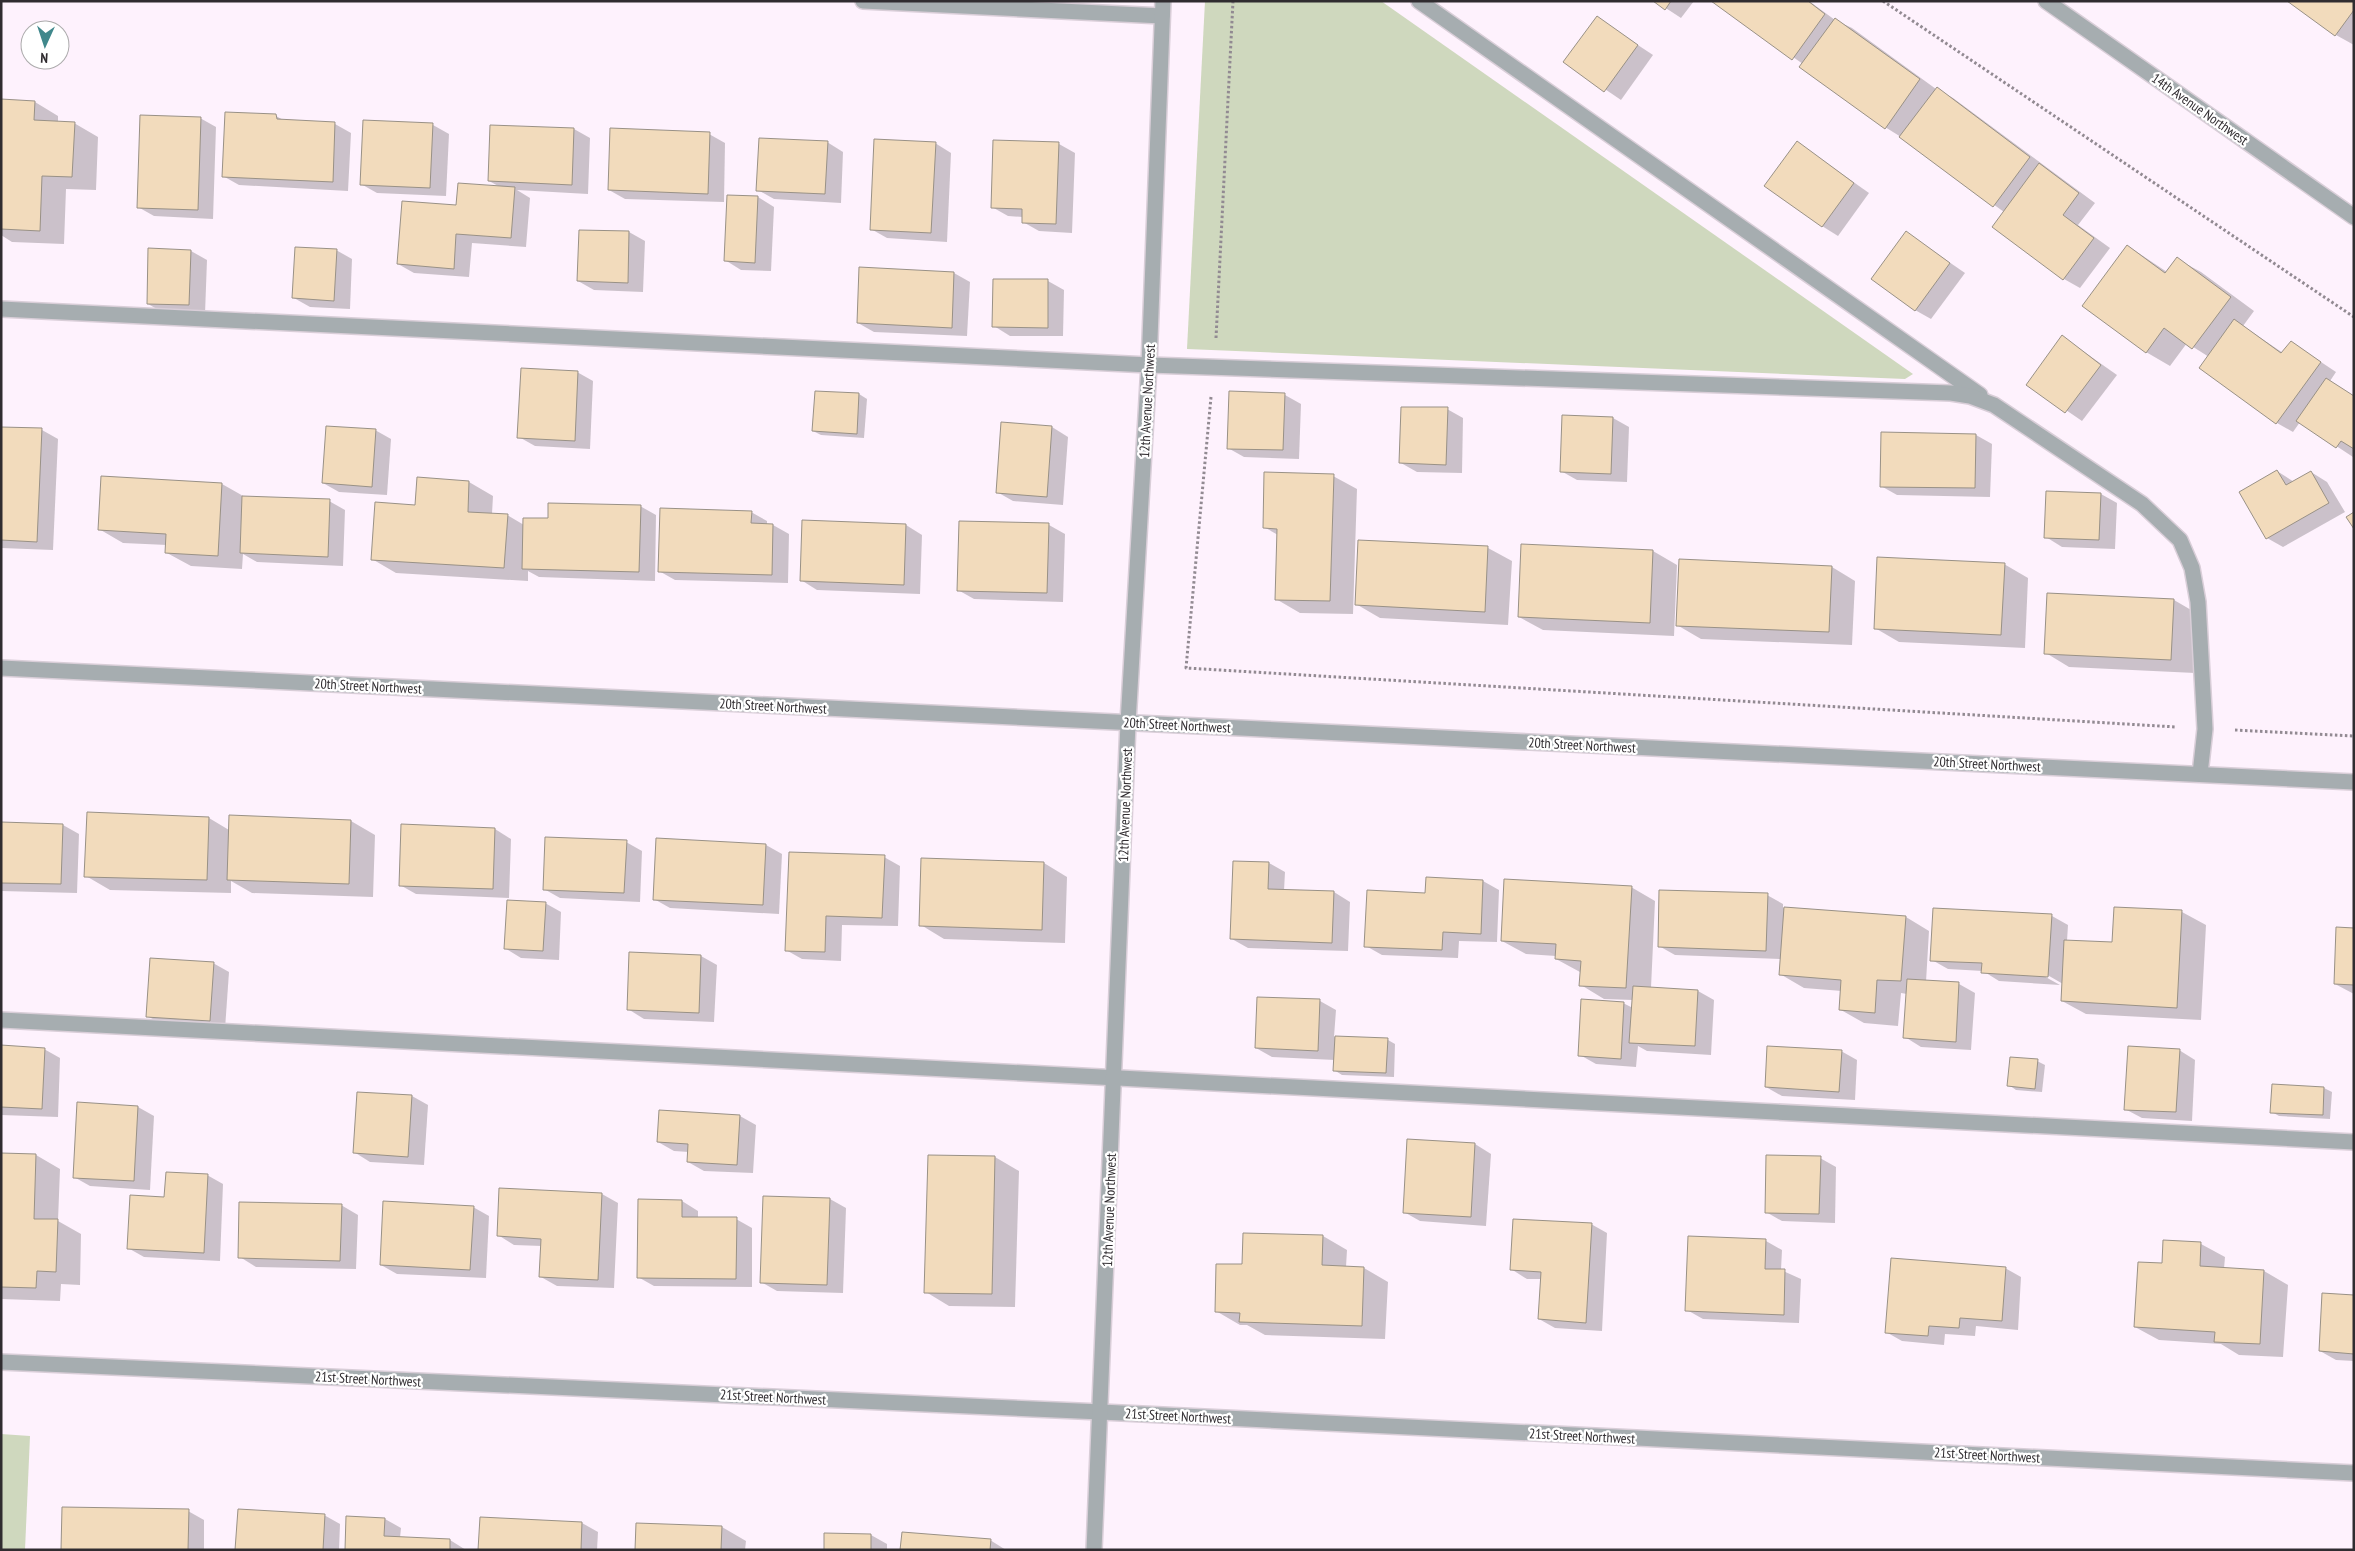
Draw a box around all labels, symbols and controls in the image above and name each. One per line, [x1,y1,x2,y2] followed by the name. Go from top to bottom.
[20,20,70,70] north arrow
[40,49,49,67] text: N
[2148,69,2252,149] street label: 14th Avenue Northwest
[1135,344,1159,458] street label: 12th Avenue Northwest
[314,674,422,698] street label: 20th Street Northwest
[719,694,827,718] street label: 20th Street Northwest
[1123,713,1231,737] street label: 20th Street Northwest
[1528,733,1636,757] street label: 20th Street Northwest
[1114,748,1136,862] street label: 12th Avenue Northwest
[1933,752,2041,776] street label: 20th Street Northwest
[1098,1153,1120,1267] street label: 12th Avenue Northwest
[314,1367,422,1391] street label: 21st Street Northwest
[719,1385,827,1409] street label: 21st Street Northwest
[1124,1404,1232,1428] street label: 21st Street Northwest
[1528,1424,1636,1448] street label: 21st Street Northwest
[1933,1443,2041,1467] street label: 21st Street Northwest

